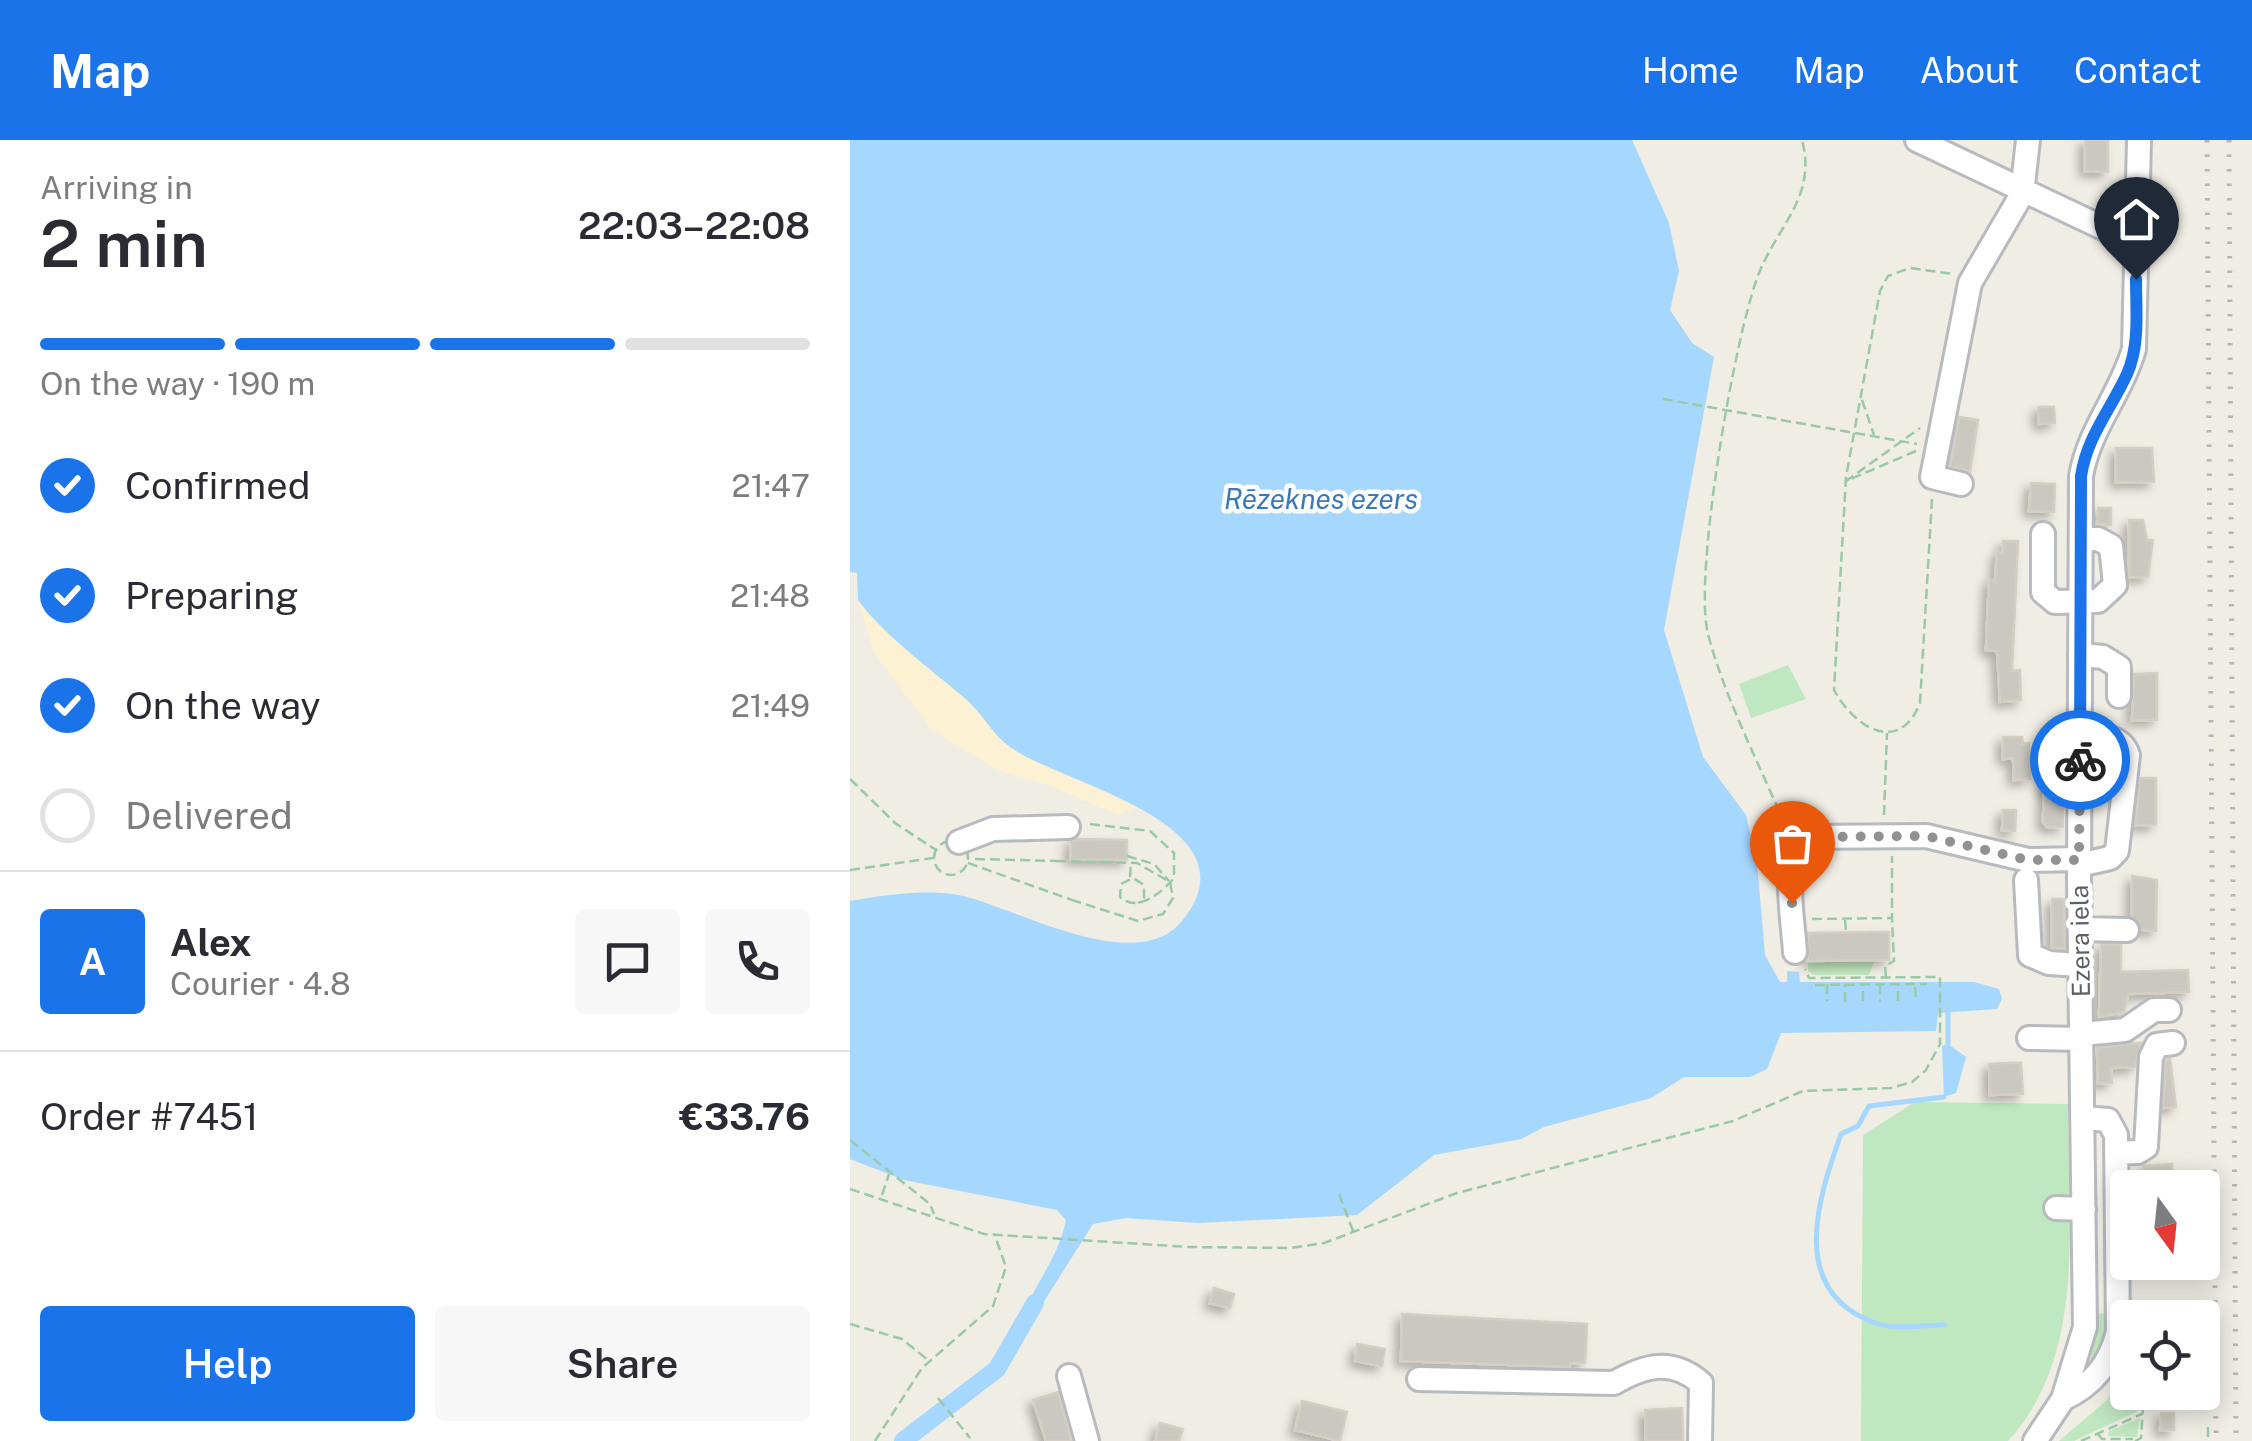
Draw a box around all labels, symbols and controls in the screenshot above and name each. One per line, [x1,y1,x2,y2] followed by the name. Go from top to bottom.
[50,42,150,99] text: Map
[1642,50,1739,91] text: Home
[1794,50,1865,91] text: Map
[1920,50,2019,91] text: About
[2074,50,2202,91] text: Contact
[40,169,193,206] text: Arriving in
[2094,177,2179,280] pin
[2109,192,2164,247] icon: home
[578,203,810,248] text: 22:03–22:08
[40,205,208,282] text: 2 min
[40,365,315,402] text: On the way · 190 m
[40,458,95,513] icon: check
[125,463,310,508] text: Confirmed
[732,467,810,504] text: 21:47
[1224,482,1418,515] water label: Rēzeknes ezers
[40,568,95,623] icon: check
[125,573,299,618] text: Preparing
[730,577,810,614] text: 21:48
[40,678,95,733] icon: check
[125,683,321,728] text: On the way
[731,687,810,724] text: 21:49
[2030,710,2130,810] courier
[2053,733,2108,788] icon: bike
[125,793,293,838] text: Delivered
[1750,801,1835,904] pin
[1765,816,1820,871] icon: bag
[2064,884,2096,998] street label: Ezera iela
[575,909,680,1014] button: chat
[705,909,810,1014] button: phone
[170,920,252,965] text: Alex
[79,939,106,984] text: A
[170,965,351,1002] text: Courier · 4.8
[40,1094,259,1139] text: Order #7451
[679,1094,810,1139] text: €33.76
[2110,1170,2220,1280] north arrow
[2110,1170,2220,1410] map controls
[2110,1300,2220,1410] button: locate
[40,1306,415,1421] button: Help
[435,1306,810,1421] button: Share

